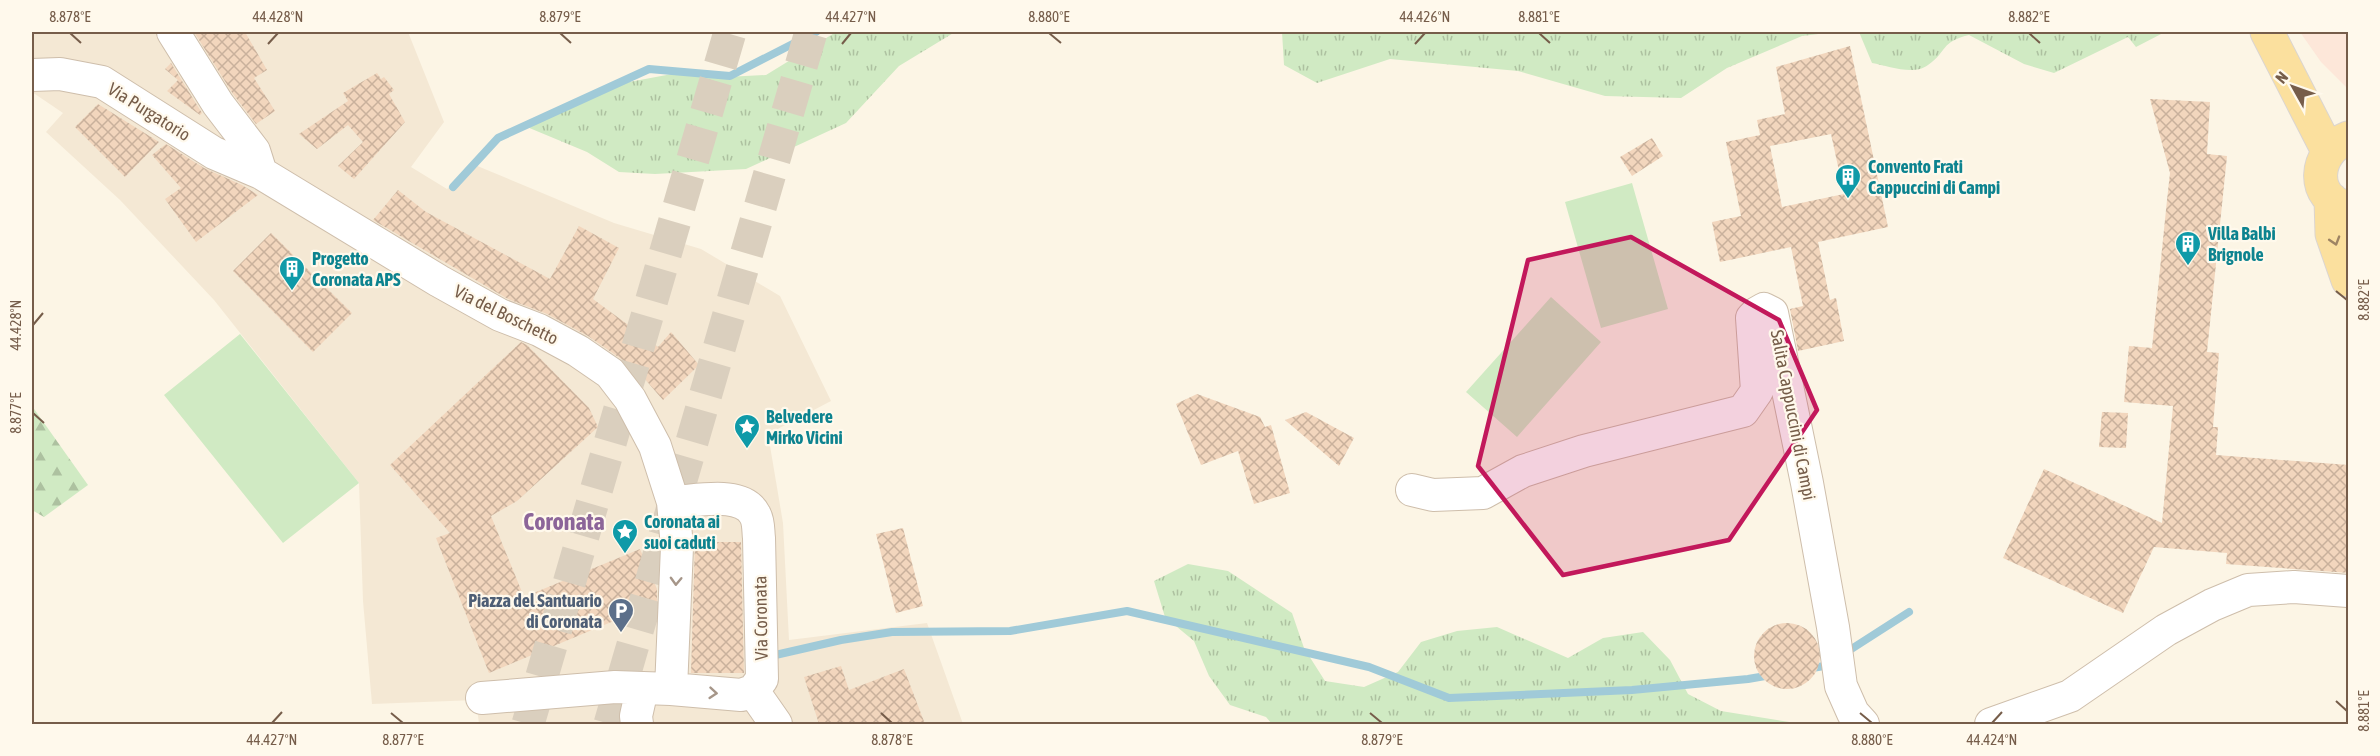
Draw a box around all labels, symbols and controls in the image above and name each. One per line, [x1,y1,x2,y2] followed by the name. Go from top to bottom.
[49,8,91,25] text: 8.878°E
[253,8,303,25] text: 44.428°N
[539,8,581,25] text: 8.879°E
[826,8,876,25] text: 44.427°N
[1028,8,1070,25] text: 8.880°E
[1400,8,1450,25] text: 44.426°N
[1518,8,1560,25] text: 8.881°E
[2008,8,2050,25] text: 8.882°E
[2263,57,2323,117] north arrow
[2272,68,2291,87] text: N
[104,78,194,145] street label: Via Purgatorio
[1868,156,2000,198] place label: Convento Frati Cappuccini di Campi
[1833,162,1863,200] building icon: Convento Frati Cappuccini di Campi
[2207,223,2276,265] place label: Villa Balbi Brignole
[2173,229,2203,267] building icon: Villa Balbi Brignole
[2328,235,2340,246] one-way arrow
[312,248,401,290] place label: Progetto Coronata APS
[277,254,307,292] building icon: Progetto Coronata APS
[2355,279,2372,321] text: 8.882°E
[451,280,562,349] street label: Via del Boschetto
[7,300,24,350] text: 44.428°N
[1767,328,1820,502] street label: Salita Cappuccini di Campi
[7,392,24,434] text: 8.877°E
[766,406,843,448] place label: Belvedere Mirko Vicini
[732,412,762,450] place icon: Belvedere Mirko Vicini
[523,508,605,535] district label: Coronata
[644,511,720,553] place label: Coronata ai suoi caduti
[610,517,640,555] place icon: Coronata ai suoi caduti
[749,575,772,661] street label: Via Coronata
[670,577,682,586] one-way arrow
[468,590,602,632] place label: Piazza del Santuario di Coronata
[606,596,636,634] parking icon: Piazza del Santuario di Coronata
[708,686,717,699] one-way arrow
[2355,690,2372,732] text: 8.881°E
[247,731,297,748] text: 44.427°N
[382,731,424,748] text: 8.877°E
[871,731,913,748] text: 8.878°E
[1361,731,1403,748] text: 8.879°E
[1851,731,1893,748] text: 8.880°E
[1967,731,2017,748] text: 44.424°N

